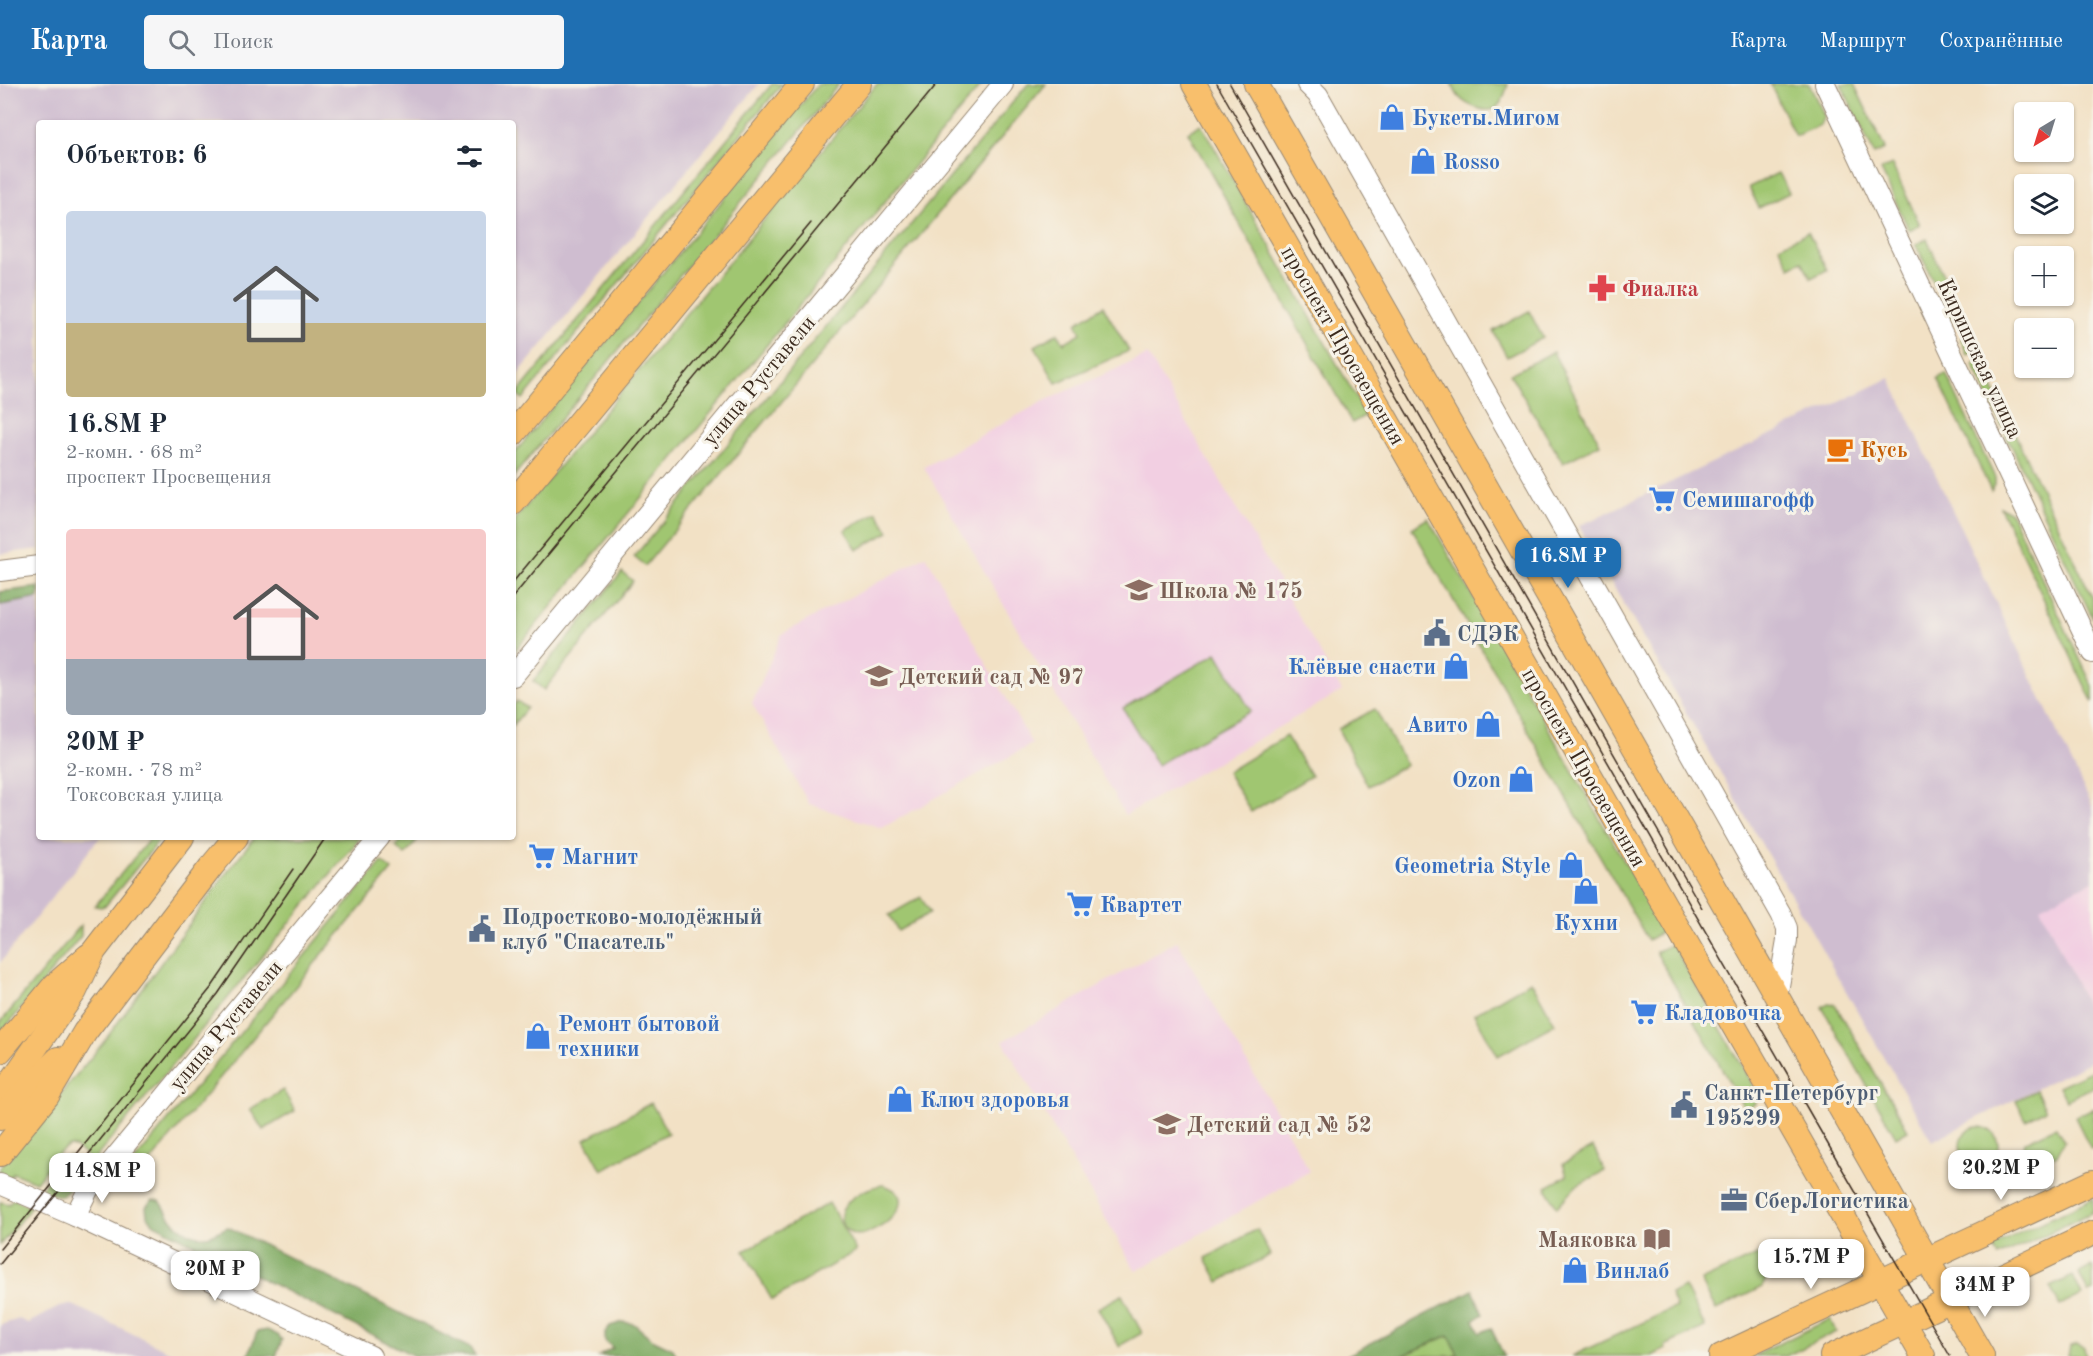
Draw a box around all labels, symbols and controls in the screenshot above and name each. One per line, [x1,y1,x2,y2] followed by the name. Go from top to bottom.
[144,15,564,69] search box
[165,26,198,59] icon: search
[30,28,108,56] text: Карта
[213,31,274,53] text: Поиск
[1730,31,1787,52] text: Карта
[1820,31,1906,52] text: Маршрут
[1939,31,2063,52] text: Сохранённые
[1377,102,1407,132] shop icon: Букеты.Мигом
[2014,102,2074,162] north arrow
[2014,102,2074,378] map controls
[1412,108,1560,130] place label: Букеты.Мигом
[453,140,486,173] icon: filters
[66,143,207,169] text: Объектов: 6
[1408,146,1438,176] shop icon: Rosso
[1443,152,1500,174] place label: Rosso
[2014,174,2074,234] button: layers
[1276,243,1408,449] street label: проспект Просвещения
[2014,246,2074,306] button: +
[222,250,330,358] icon: home
[1587,273,1617,303] pharmacy icon: Фиалка
[1933,276,2026,442] street label: Киришская улица
[1622,279,1699,301] place label: Фиалка
[699,312,820,451] street label: улица Руставели
[2014,318,2074,378] button: −
[66,412,167,438] text: 16.8M ₽
[1825,434,1855,464] cafe icon: Кусь
[1860,440,1908,462] place label: Кусь
[66,443,202,463] text: 2-комн. · 68 m²
[66,468,271,488] text: проспект Просвещения
[1647,484,1677,514] supermarket icon: Семишагофф
[1682,490,1814,513] place label: Семишагофф
[1513,538,1623,589] pin: 16.8M ₽
[1529,547,1607,567] text: 16.8M ₽
[222,568,330,676] icon: home
[1124,575,1154,605] school or university icon: Школа № 175
[1159,581,1303,603] place label: Школа № 175
[1422,618,1452,648] public building icon: СДЭК
[1457,624,1519,646] place label: СДЭК
[1441,651,1471,681] shop icon: Клёвые снасти
[1288,657,1436,679] place label: Клёвые снасти
[864,661,894,691] school or university icon: Детский сад № 97
[1517,665,1649,871] street label: проспект Просвещения
[899,667,1084,689] place label: Детский сад № 97
[1473,709,1503,739] shop icon: Авито
[1406,715,1468,737] place label: Авито
[66,730,145,756] text: 20M ₽
[66,761,202,781] text: 2-комн. · 78 m²
[1506,764,1536,794] shop icon: Ozon
[1452,770,1501,792] place label: Ozon
[66,786,223,806] text: Токсовская улица
[527,841,557,871] supermarket icon: Магнит
[562,847,638,869] place label: Магнит
[1556,850,1586,880] shop icon: Geometria Style
[1394,856,1551,878] place label: Geometria Style
[1571,876,1601,906] shop icon: Кухни
[1065,889,1095,919] supermarket icon: Квартет
[1100,895,1182,917] place label: Квартет
[502,907,762,954] place label: Подростково-молодёжный клуб "Спасатель"
[1554,913,1618,935] place label: Кухни
[467,914,497,944] public building icon: Подростково-молодёжный клуб "Спасатель"
[166,957,287,1096] street label: улица Руставели
[1629,997,1659,1027] supermarket icon: Кладовочка
[1664,1003,1782,1025] place label: Кладовочка
[558,1014,720,1061] place label: Ремонт бытовой техники
[523,1021,553,1051] shop icon: Ремонт бытовой техники
[1704,1083,1878,1130] place label: Санкт-Петербург 195299
[885,1084,915,1114] shop icon: Ключ здоровья
[920,1090,1069,1112] place label: Ключ здоровья
[1669,1090,1699,1120] public building icon: Санкт-Петербург 195299
[1152,1109,1182,1139] school or university icon: Детский сад № 52
[1187,1115,1372,1137] place label: Детский сад № 52
[1946,1150,2056,1201] pin: 20.2M ₽
[47,1153,157,1204] pin: 14.8M ₽
[1962,1159,2040,1179] text: 20.2M ₽
[63,1162,141,1182] text: 14.8M ₽
[1719,1185,1749,1215] office icon: СберЛогистика
[1754,1191,1909,1213] place label: СберЛогистика
[1642,1224,1672,1254] library icon: Маяковка
[1538,1230,1637,1252] place label: Маяковка
[1756,1239,1866,1290] pin: 15.7M ₽
[1772,1248,1850,1268] text: 15.7M ₽
[173,1251,257,1302] pin: 20M ₽
[1560,1255,1590,1285] shop icon: Винлаб
[185,1260,245,1280] text: 20M ₽
[1595,1261,1670,1283] place label: Винлаб
[1943,1267,2027,1318] pin: 34M ₽
[1955,1276,2015,1296] text: 34M ₽

